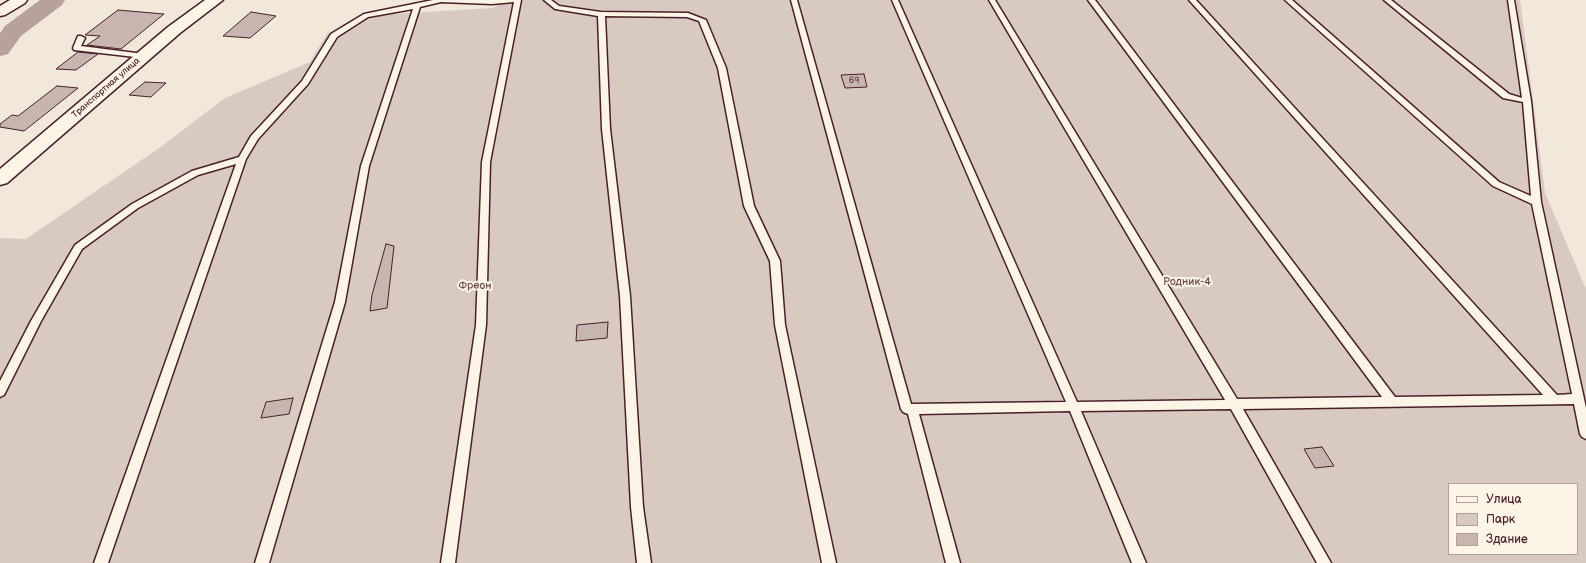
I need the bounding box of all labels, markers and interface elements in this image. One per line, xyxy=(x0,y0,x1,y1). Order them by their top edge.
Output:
street label: Транспортная улица xyxy=(70,55,142,121)
house number: 69 xyxy=(849,76,859,86)
park label: Родник-4 xyxy=(1163,275,1211,289)
park label: Фреон xyxy=(459,279,491,293)
legend xyxy=(1448,483,1578,555)
text: Улица xyxy=(1486,492,1522,507)
text: Парк xyxy=(1486,512,1515,527)
text: Здание xyxy=(1486,532,1528,547)

